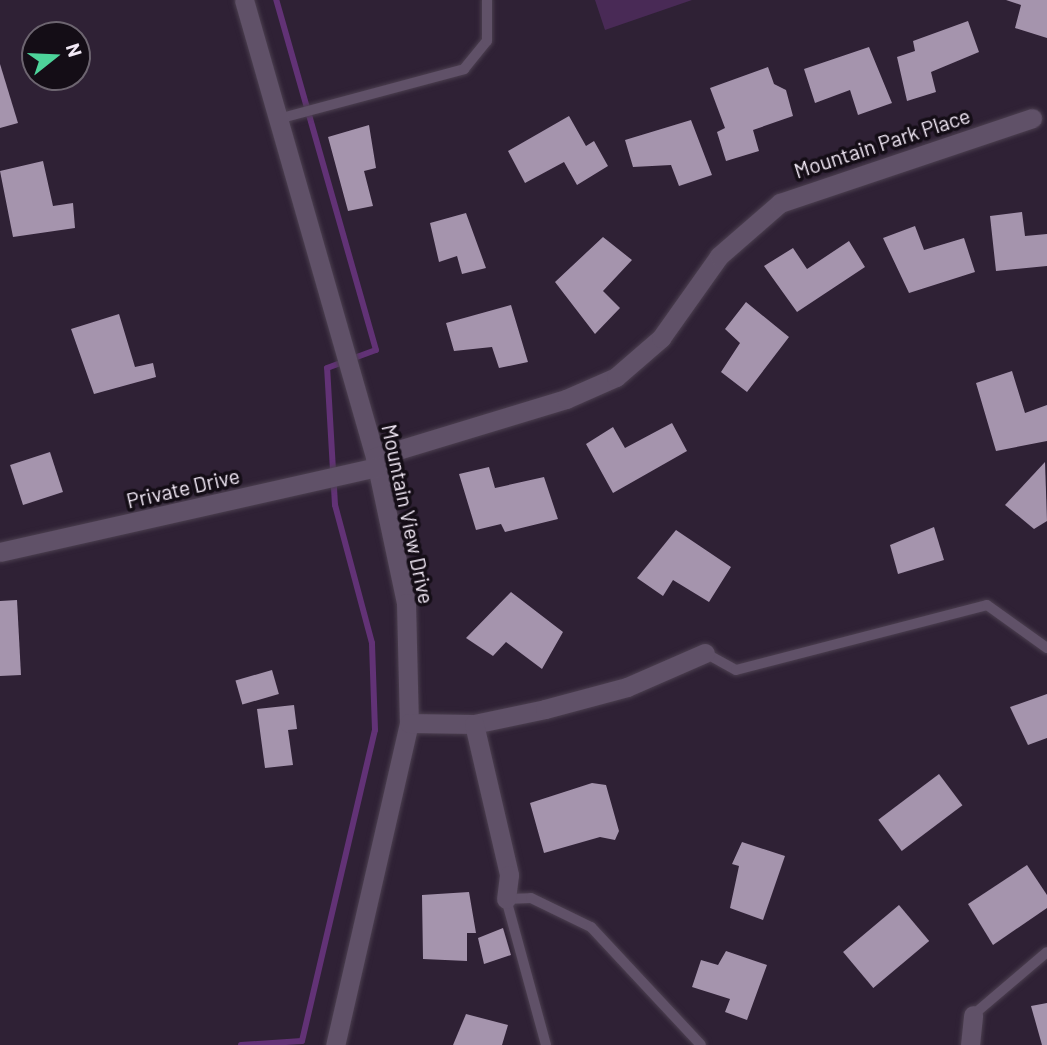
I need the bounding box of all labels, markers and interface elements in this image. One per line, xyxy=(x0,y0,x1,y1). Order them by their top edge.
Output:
north arrow xyxy=(21,21,91,91)
text: N xyxy=(62,40,87,60)
street label: Mountain Park Place xyxy=(791,103,973,183)
street label: Mountain View Drive xyxy=(377,422,439,606)
street label: Private Drive xyxy=(124,463,242,513)

